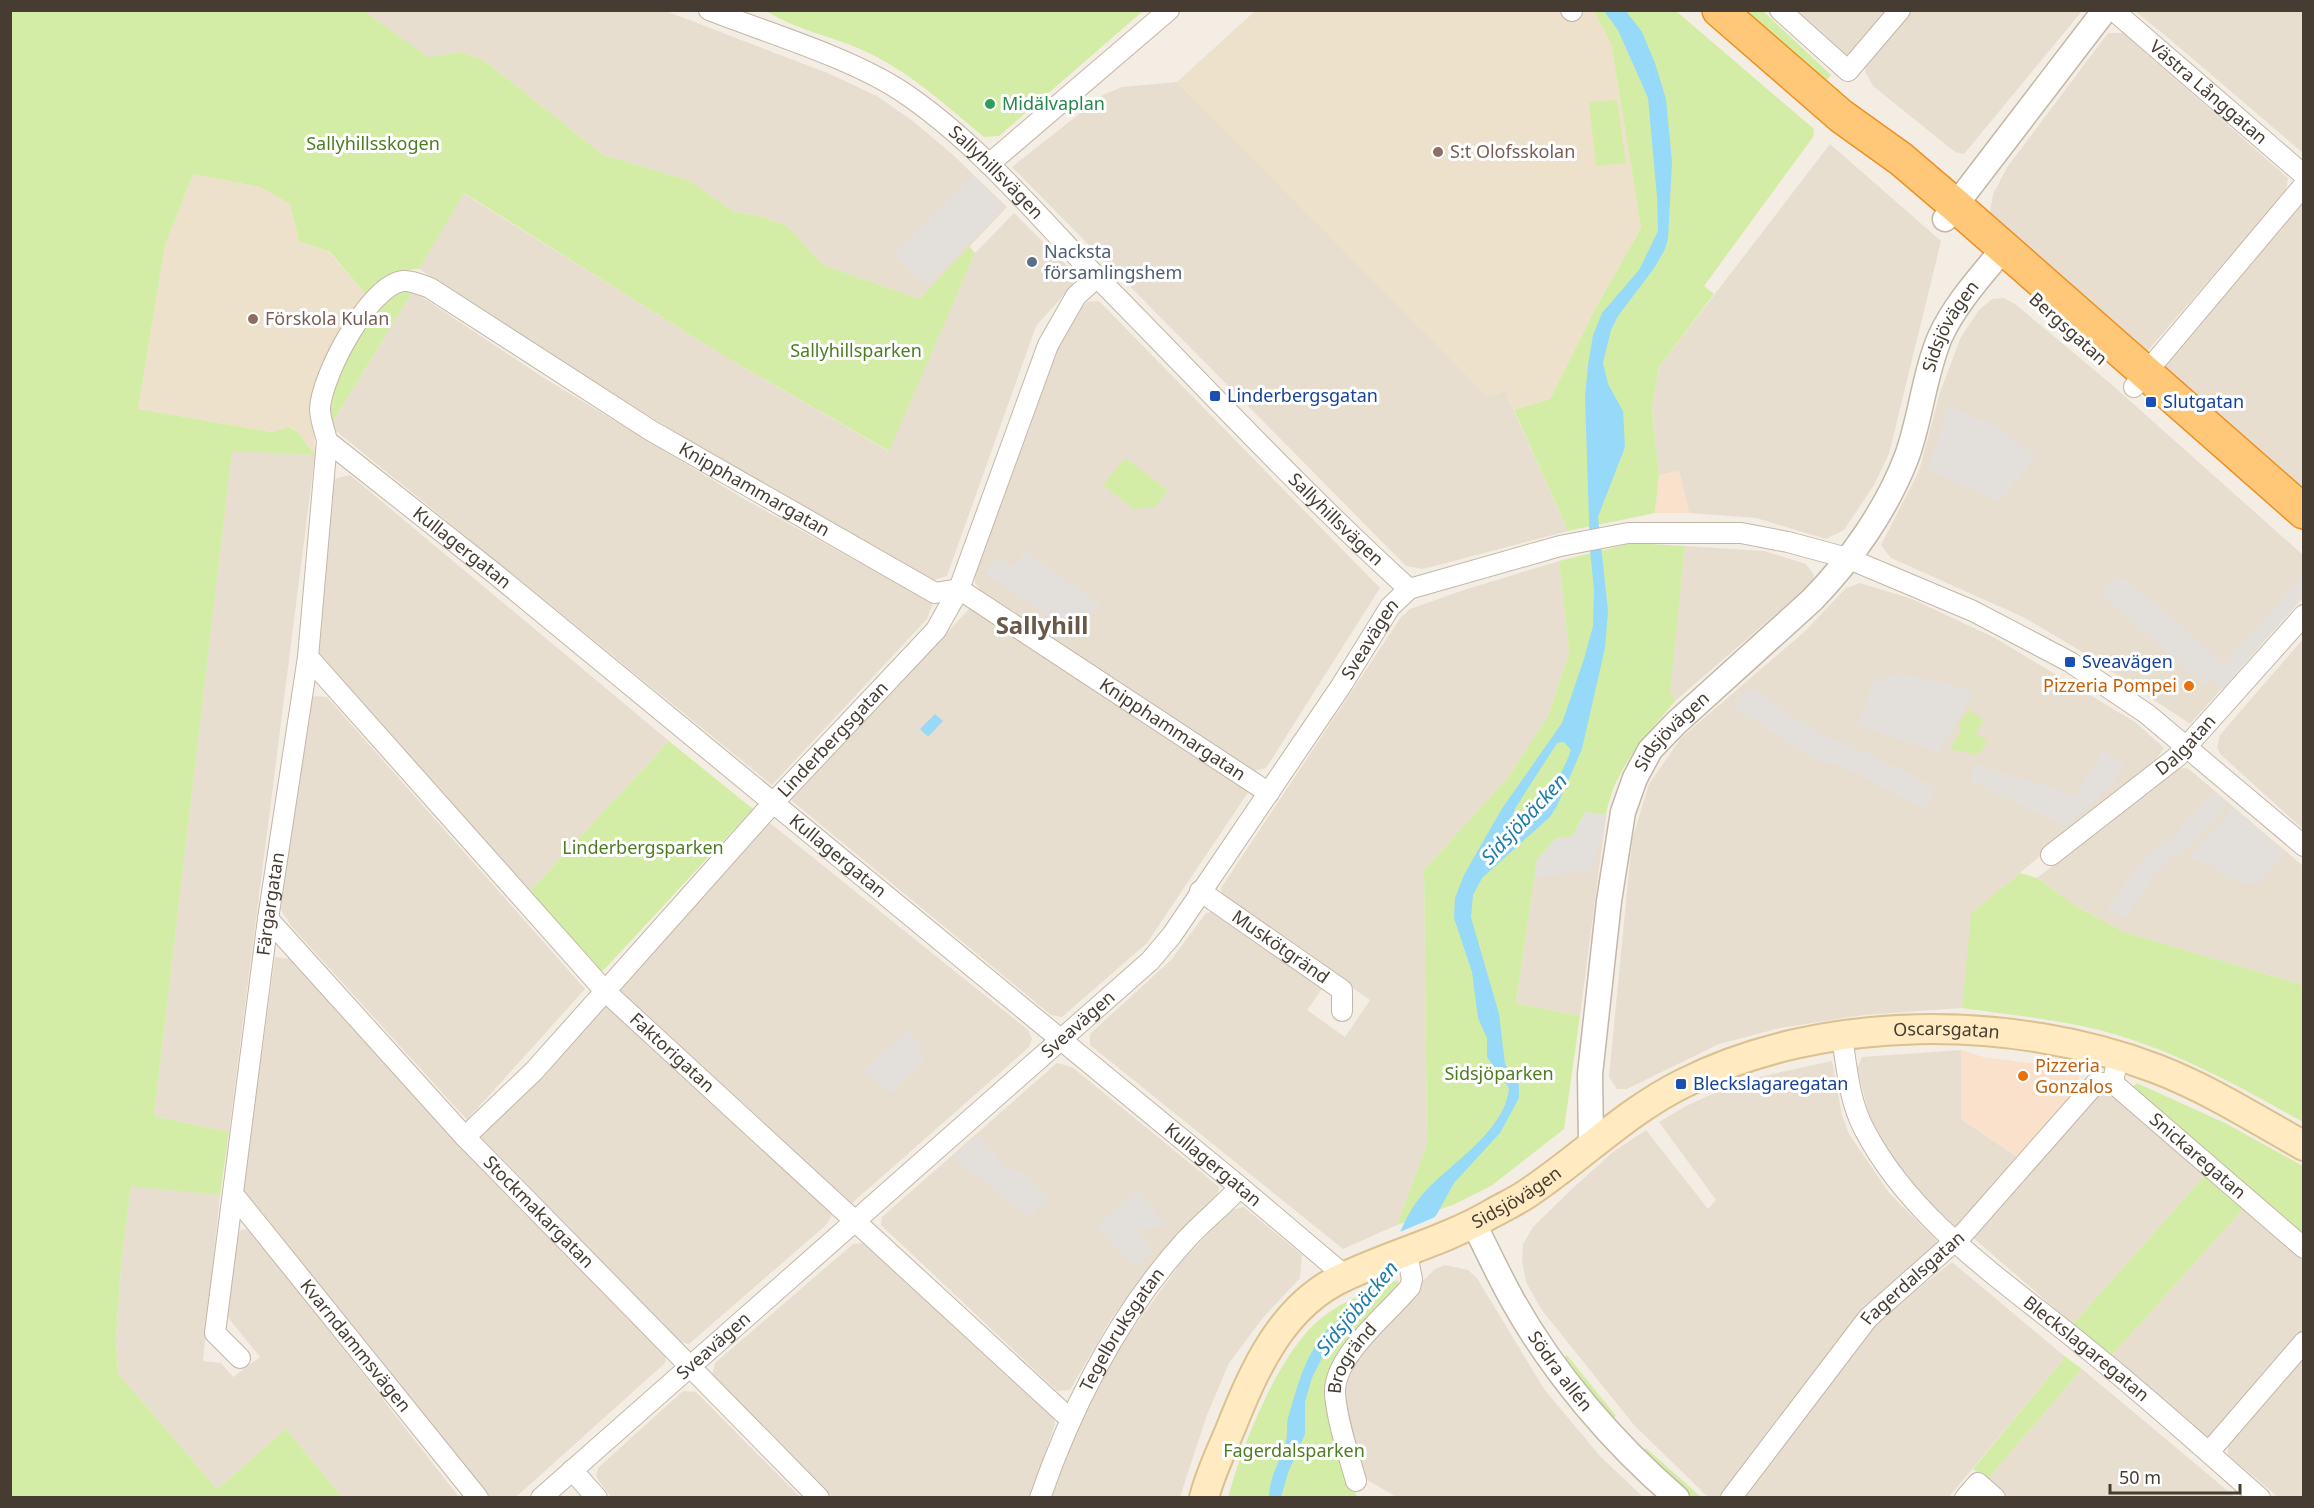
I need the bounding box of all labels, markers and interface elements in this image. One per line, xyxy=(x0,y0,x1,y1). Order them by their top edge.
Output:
street label: Västra Långgatan xyxy=(2145,34,2273,149)
place label: Midälvaplan xyxy=(1002,91,1105,115)
marker: Midälvaplan xyxy=(983,97,997,111)
street label: Sallyhillsvägen xyxy=(944,119,1049,224)
park label: Sallyhillsskogen xyxy=(306,131,440,155)
place label: S:t Olofsskolan xyxy=(1450,139,1575,163)
marker: S:t Olofsskolan xyxy=(1431,145,1445,159)
place label: Nacksta församlingshem xyxy=(1044,239,1182,284)
marker: Nacksta församlingshem xyxy=(1025,255,1039,269)
street label: Sidsjövägen xyxy=(1916,275,1984,375)
street label: Bergsgatan xyxy=(2024,287,2113,370)
place label: Förskola Kulan xyxy=(265,306,389,330)
marker: Förskola Kulan xyxy=(246,312,260,326)
park label: Sallyhillsparken xyxy=(790,338,922,362)
place label: Linderbergsgatan xyxy=(1227,383,1378,407)
marker: Linderbergsgatan xyxy=(1208,389,1222,403)
place label: Slutgatan xyxy=(2163,389,2244,413)
marker: Slutgatan xyxy=(2144,395,2158,409)
street label: Knipphammargatan xyxy=(675,436,835,541)
street label: Sallyhillsvägen xyxy=(1284,467,1389,571)
street label: Kullagergatan xyxy=(408,501,517,593)
street label: Sveavägen xyxy=(1335,592,1403,684)
district label: Sallyhill xyxy=(996,608,1088,641)
place label: Sveavägen xyxy=(2082,649,2173,673)
marker: Sveavägen xyxy=(2063,655,2077,669)
street label: Knipphammargatan xyxy=(1095,672,1251,785)
place label: Pizzeria Pompei xyxy=(2043,673,2177,697)
street label: Linderbergsgatan xyxy=(772,675,893,802)
marker: Pizzeria Pompei xyxy=(2182,679,2196,693)
street label: Sidsjövägen xyxy=(1628,686,1714,775)
street label: Dalgatan xyxy=(2150,709,2220,780)
water label: Sidsjöbäcken xyxy=(1475,767,1573,870)
street label: Kullagergatan xyxy=(785,808,892,902)
park label: Linderbergsparken xyxy=(562,835,724,859)
street label: Färgargatan xyxy=(250,850,289,957)
street label: Muskötgränd xyxy=(1228,904,1334,989)
street label: Sveavägen xyxy=(1035,985,1119,1063)
street label: Faktorigatan xyxy=(625,1007,720,1097)
street label: Oscarsgatan xyxy=(1893,1016,2001,1043)
place label: Pizzeria Gonzalos xyxy=(2035,1053,2113,1098)
park label: Sidsjöparken xyxy=(1444,1061,1554,1085)
marker: Pizzeria Gonzalos xyxy=(2016,1069,2030,1083)
place label: Bleckslagaregatan xyxy=(1693,1071,1848,1095)
marker: Bleckslagaregatan xyxy=(1674,1077,1688,1091)
street label: Snickaregatan xyxy=(2145,1107,2252,1204)
street label: Kullagergatan xyxy=(1160,1117,1267,1211)
street label: Stockmakargatan xyxy=(479,1150,600,1273)
street label: Sidsjövägen xyxy=(1467,1160,1566,1233)
street label: Fagerdalsgatan xyxy=(1854,1225,1969,1329)
water label: Sidsjöbäcken xyxy=(1309,1255,1404,1360)
street label: Tegelbruksgatan xyxy=(1074,1262,1169,1395)
street label: Kvarndammsvägen xyxy=(295,1274,417,1417)
street label: Bleckslagaregatan xyxy=(2019,1290,2155,1406)
street label: Sveavägen xyxy=(671,1306,755,1384)
street label: Brogränd xyxy=(1322,1317,1381,1395)
street label: Södra allén xyxy=(1523,1326,1599,1416)
park label: Fagerdalsparken xyxy=(1223,1438,1365,1462)
scale bar xyxy=(2110,1457,2240,1495)
text: 50 m xyxy=(2119,1465,2161,1489)

